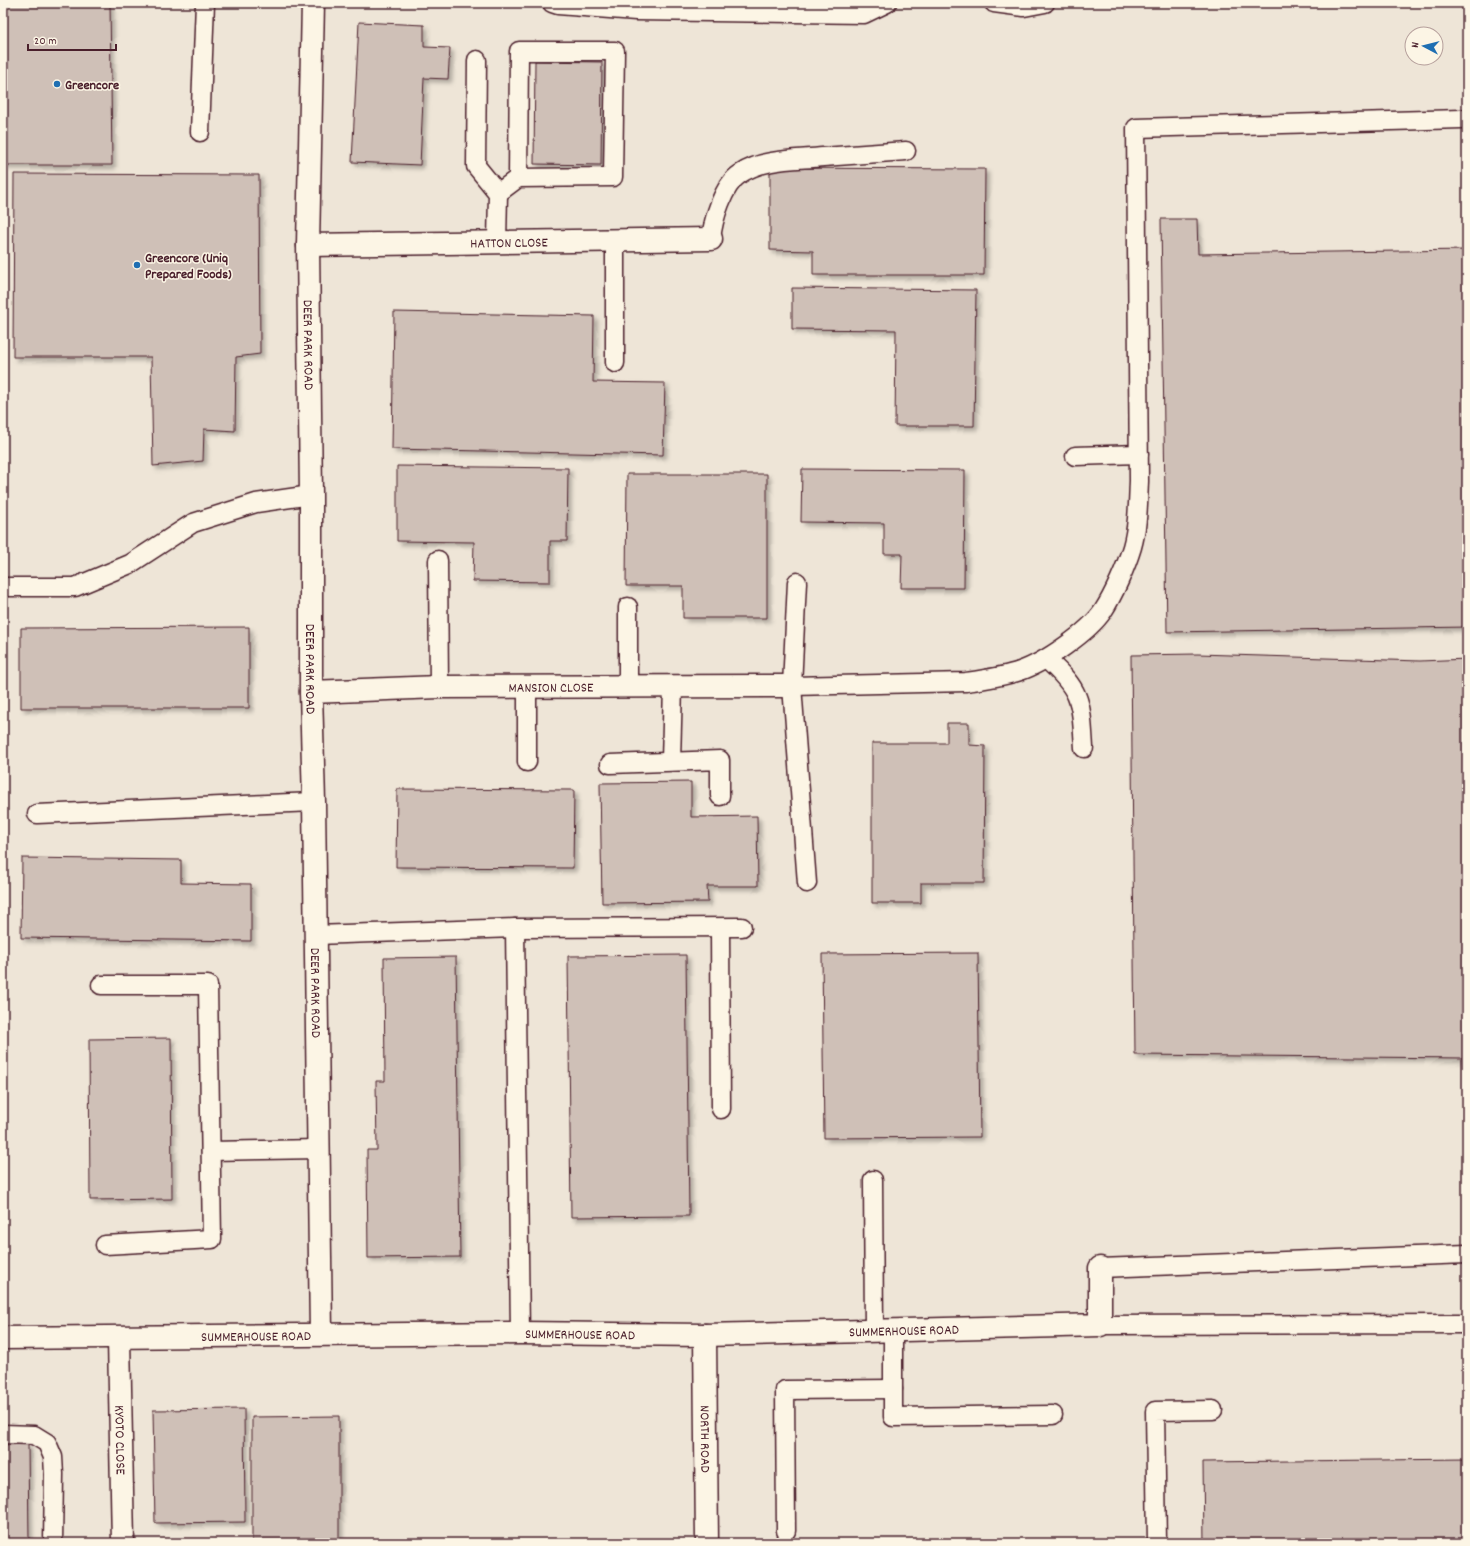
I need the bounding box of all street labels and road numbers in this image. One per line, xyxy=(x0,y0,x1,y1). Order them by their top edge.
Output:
street label: HATTON CLOSE xyxy=(470,233,549,255)
street label: DEER PARK ROAD xyxy=(297,300,318,390)
street label: DEER PARK ROAD xyxy=(299,624,320,714)
street label: MANSION CLOSE xyxy=(508,679,594,699)
street label: DEER PARK ROAD xyxy=(304,948,325,1038)
street label: SUMMERHOUSE ROAD xyxy=(849,1321,959,1343)
street label: SUMMERHOUSE ROAD xyxy=(525,1325,635,1346)
street label: SUMMERHOUSE ROAD xyxy=(201,1327,311,1348)
street label: KYOTO CLOSE xyxy=(108,1405,130,1476)
street label: NORTH ROAD xyxy=(694,1405,714,1473)

